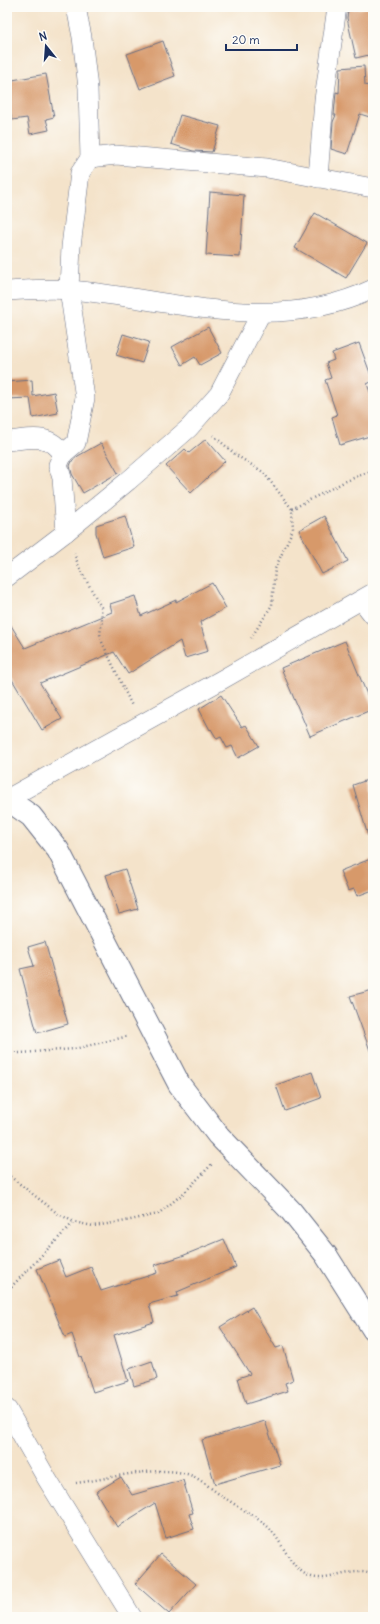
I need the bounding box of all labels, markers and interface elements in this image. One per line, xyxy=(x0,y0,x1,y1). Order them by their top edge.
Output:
north arrow xyxy=(26,26,66,66)
scale bar xyxy=(226,26,297,52)
text: N xyxy=(37,29,49,44)
text: 20 m xyxy=(232,32,260,47)

